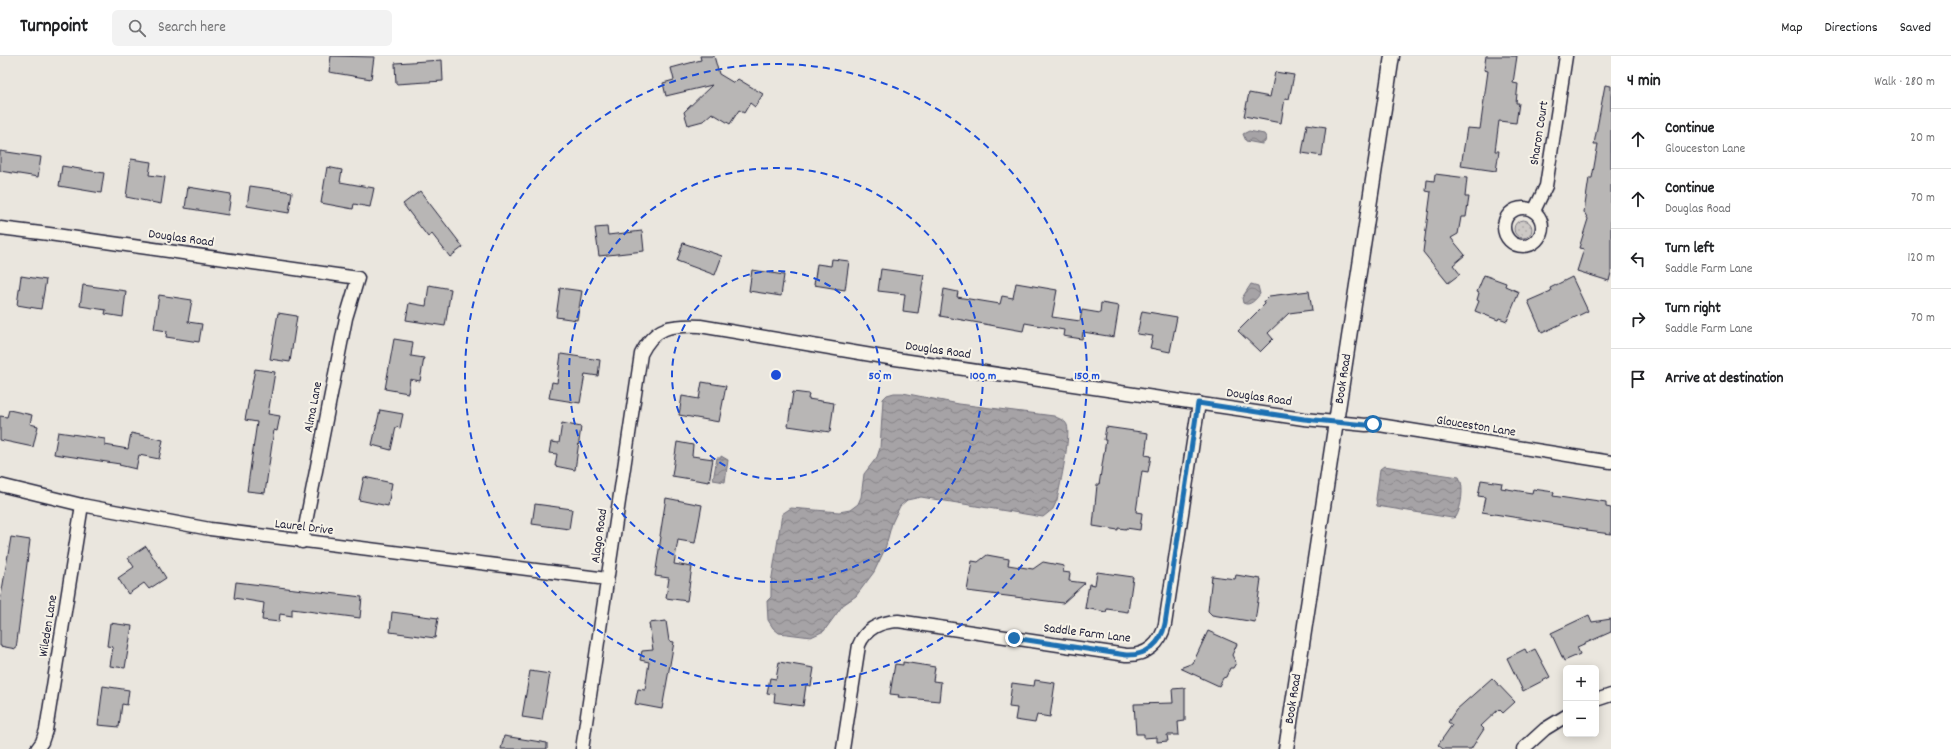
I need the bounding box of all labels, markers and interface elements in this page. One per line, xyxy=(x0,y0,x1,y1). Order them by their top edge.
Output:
search box xyxy=(112,10,392,46)
text: Turnpoint xyxy=(20,14,88,41)
icon: search xyxy=(126,17,148,39)
text: Search here xyxy=(158,17,226,39)
text: Map xyxy=(1781,18,1803,38)
text: Directions xyxy=(1825,18,1878,38)
text: Saved xyxy=(1900,18,1931,38)
text: 4 min xyxy=(1627,70,1661,94)
text: Walk · 280 m xyxy=(1874,73,1935,92)
street label: Sharon Court xyxy=(1526,99,1554,166)
text: Continue xyxy=(1665,118,1714,140)
icon: ahead xyxy=(1627,128,1649,150)
text: 20 m xyxy=(1910,129,1935,148)
text: Glouceston Lane xyxy=(1665,140,1745,159)
text: Continue xyxy=(1665,178,1714,200)
icon: ahead xyxy=(1627,188,1649,210)
text: 70 m xyxy=(1911,189,1935,208)
text: Douglas Road xyxy=(1665,200,1731,219)
street label: Douglas Road xyxy=(147,225,215,253)
text: Turn left xyxy=(1665,238,1714,260)
icon: left xyxy=(1627,248,1649,270)
text: 120 m xyxy=(1907,249,1935,268)
text: Saddle Farm Lane xyxy=(1665,260,1753,279)
text: Turn right xyxy=(1665,298,1721,320)
icon: right xyxy=(1627,308,1649,330)
text: 70 m xyxy=(1911,309,1935,328)
text: Saddle Farm Lane xyxy=(1665,320,1753,339)
street label: Douglas Road xyxy=(904,337,972,365)
street label: Book Road xyxy=(1331,353,1357,405)
centre of rings xyxy=(769,368,783,382)
text: 50 m xyxy=(868,368,892,385)
text: 100 m xyxy=(970,368,996,385)
text: 150 m xyxy=(1074,368,1100,385)
icon: arrive xyxy=(1627,368,1649,390)
text: Arrive at destination xyxy=(1665,368,1783,390)
street label: Alma Lane xyxy=(300,380,328,434)
street label: Douglas Road xyxy=(1225,384,1293,412)
street label: Glouceston Lane xyxy=(1435,411,1517,443)
route start xyxy=(1364,415,1382,433)
street label: Alago Road xyxy=(587,507,613,565)
street label: Laurel Drive xyxy=(274,515,335,541)
street label: Wileden Lane xyxy=(35,593,63,658)
street label: Saddle Farm Lane xyxy=(1042,619,1132,649)
route end xyxy=(1005,629,1023,647)
map controls xyxy=(1563,665,1599,737)
button: + xyxy=(1563,665,1599,701)
street label: Book Road xyxy=(1281,673,1307,725)
button: − xyxy=(1563,701,1599,737)

